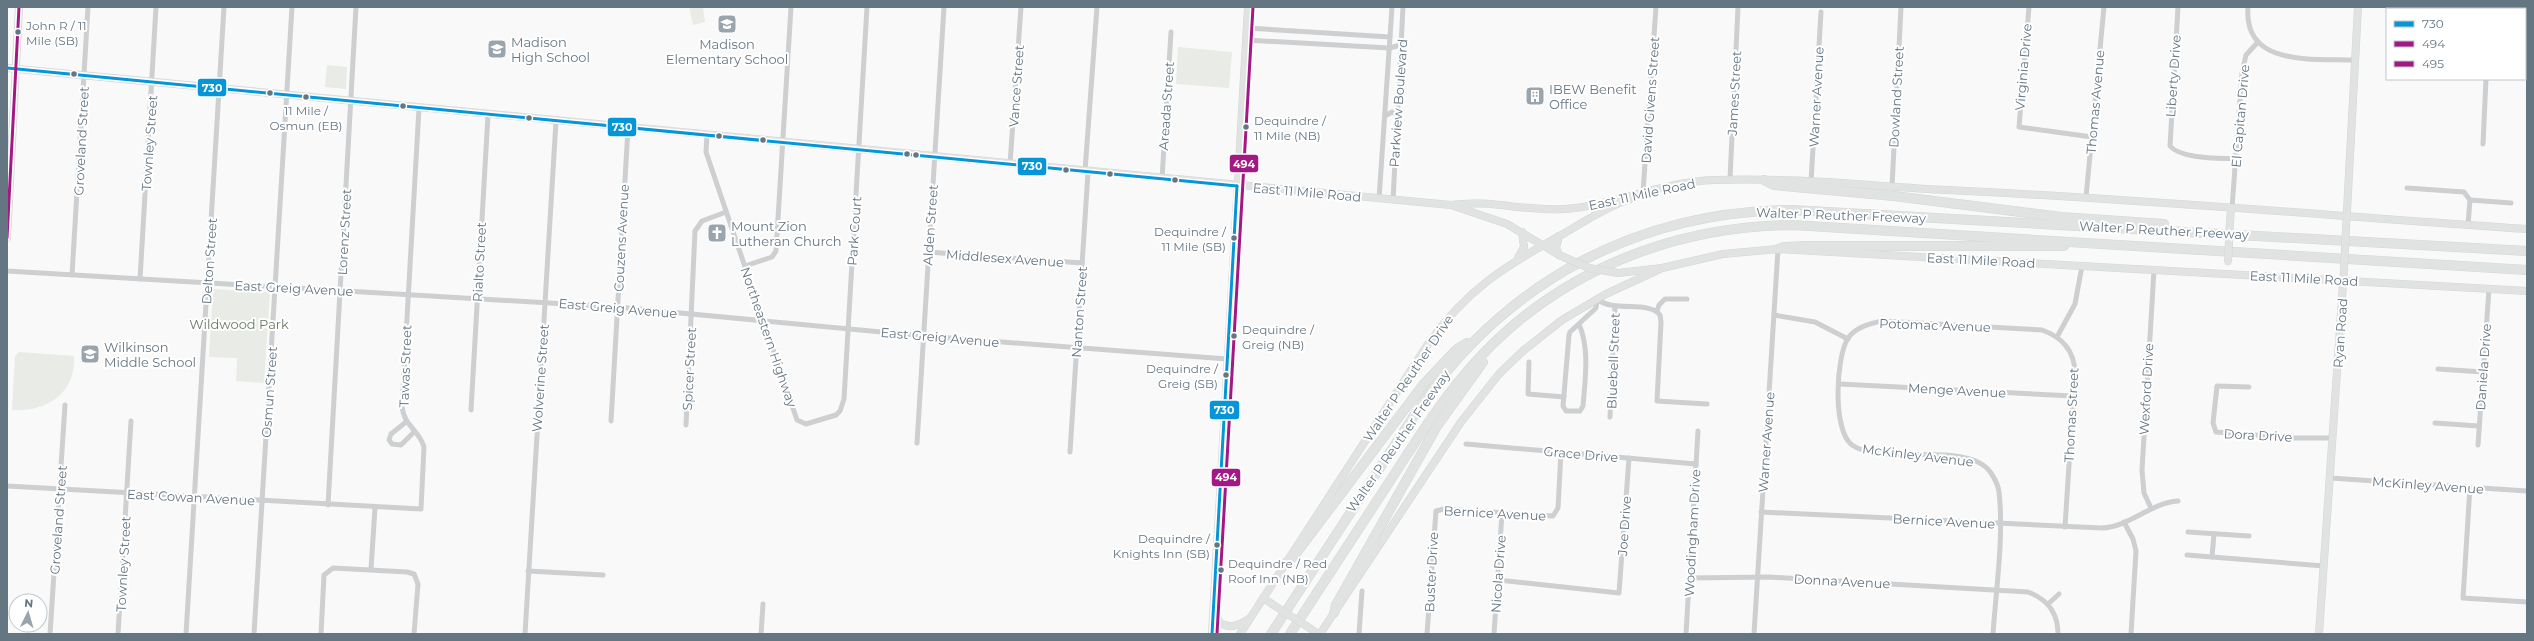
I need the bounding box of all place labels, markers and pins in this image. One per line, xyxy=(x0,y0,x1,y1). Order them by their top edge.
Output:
school or university icon: Madison Elementary School xyxy=(716,13,738,35)
place label: John R / 11 Mile (SB) xyxy=(25,18,87,48)
marker: John R / 11 Mile (SB) xyxy=(13,27,23,37)
place label: Madison High School xyxy=(511,34,590,65)
place label: Madison Elementary School xyxy=(666,36,788,67)
school or university icon: Madison High School xyxy=(486,38,508,60)
unlabelled marker xyxy=(69,69,79,79)
place label: IBEW Benefit Office xyxy=(1549,81,1637,112)
building icon: IBEW Benefit Office xyxy=(1524,85,1546,107)
unlabelled marker xyxy=(265,88,275,98)
marker: 11 Mile / Osmun (EB) xyxy=(301,92,311,102)
unlabelled marker xyxy=(398,101,408,111)
place label: 11 Mile / Osmun (EB) xyxy=(270,103,342,133)
unlabelled marker xyxy=(524,113,534,123)
place label: Dequindre / 11 Mile (NB) xyxy=(1254,113,1327,143)
marker: Dequindre / 11 Mile (NB) xyxy=(1241,122,1251,132)
unlabelled marker xyxy=(714,131,724,141)
unlabelled marker xyxy=(758,135,768,145)
unlabelled marker xyxy=(902,149,912,159)
unlabelled marker xyxy=(911,150,921,160)
unlabelled marker xyxy=(1061,165,1071,175)
unlabelled marker xyxy=(1105,169,1115,179)
unlabelled marker xyxy=(1170,175,1180,185)
place label: Mount Zion Lutheran Church xyxy=(731,218,842,249)
church icon: Mount Zion Lutheran Church xyxy=(706,222,728,244)
place label: Dequindre / 11 Mile (SB) xyxy=(1154,224,1227,254)
marker: Dequindre / 11 Mile (SB) xyxy=(1229,233,1239,243)
place label: Dequindre / Greig (NB) xyxy=(1242,322,1315,352)
marker: Dequindre / Greig (NB) xyxy=(1229,331,1239,341)
place label: Wilkinson Middle School xyxy=(104,339,196,370)
school or university icon: Wilkinson Middle School xyxy=(79,343,101,365)
place label: Dequindre / Greig (SB) xyxy=(1146,361,1219,391)
marker: Dequindre / Greig (SB) xyxy=(1221,370,1231,380)
place label: Dequindre / Knights Inn (SB) xyxy=(1113,531,1211,561)
marker: Dequindre / Knights Inn (SB) xyxy=(1212,540,1222,550)
place label: Dequindre / Red Roof Inn (NB) xyxy=(1228,556,1327,586)
marker: Dequindre / Red Roof Inn (NB) xyxy=(1216,565,1226,575)

